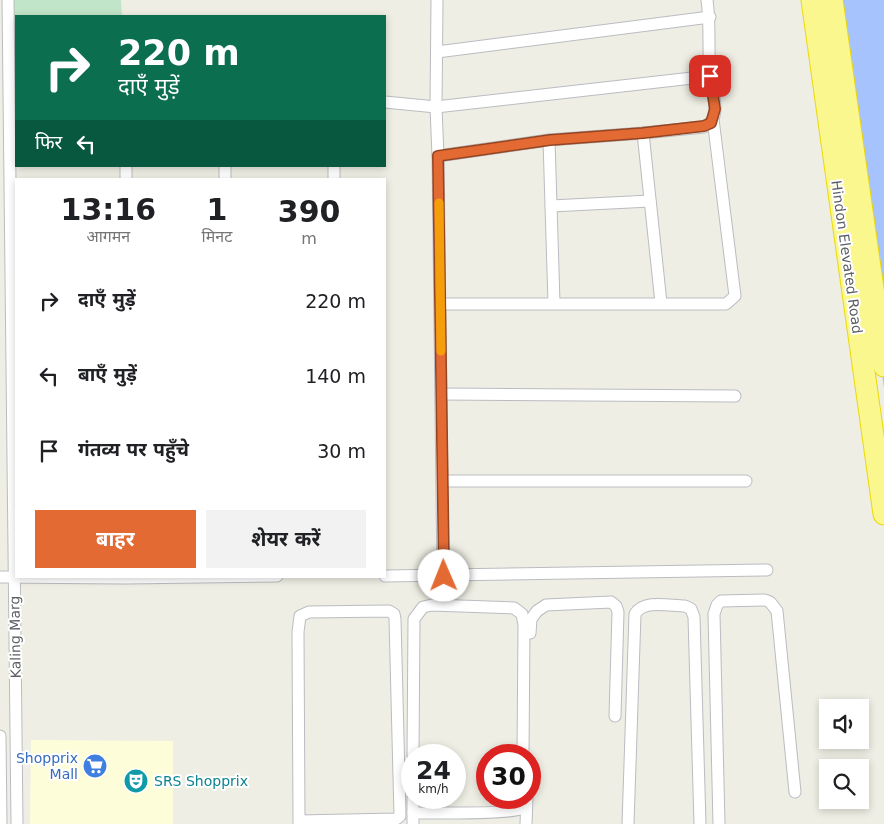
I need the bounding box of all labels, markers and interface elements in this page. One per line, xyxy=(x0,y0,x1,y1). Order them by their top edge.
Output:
text: 220 m xyxy=(118,33,240,73)
icon: right xyxy=(35,35,100,100)
pin xyxy=(689,55,731,97)
icon: arrive xyxy=(696,62,724,90)
text: दाएँ मुड़ें xyxy=(118,74,179,99)
icon: left xyxy=(72,130,100,158)
text: फिर xyxy=(35,131,62,153)
street label: Hindon Elevated Road xyxy=(828,179,866,335)
text: 13:16 xyxy=(61,192,156,227)
text: 1 xyxy=(206,192,227,227)
text: 390 xyxy=(278,194,340,229)
text: आगमन xyxy=(86,227,130,246)
text: मिनट xyxy=(202,227,232,246)
text: m xyxy=(301,229,317,248)
icon: right xyxy=(35,287,63,315)
text: दाएँ मुड़ें xyxy=(78,288,136,310)
text: 220 m xyxy=(305,290,366,312)
icon: left xyxy=(35,362,63,390)
text: बाएँ मुड़ें xyxy=(78,363,137,385)
text: 140 m xyxy=(305,365,366,387)
icon: arrive xyxy=(35,437,63,465)
text: गंतव्य पर पहुँचे xyxy=(78,438,189,460)
text: 30 m xyxy=(317,440,366,462)
button: बाहर xyxy=(35,510,196,568)
button: शेयर करें xyxy=(206,510,366,568)
position arrow xyxy=(417,549,469,601)
street label: Kaling Marg xyxy=(6,596,24,678)
map controls xyxy=(819,699,869,809)
button: sound xyxy=(819,699,869,749)
speed limit sign: 30 xyxy=(476,744,541,809)
place label: Shopprix Mall xyxy=(16,750,78,782)
supermarket icon: Shopprix Mall xyxy=(82,753,108,779)
text: 24 xyxy=(416,756,451,785)
button: search xyxy=(819,759,869,809)
theatre icon: SRS Shopprix xyxy=(123,768,149,794)
place label: SRS Shopprix xyxy=(154,773,248,789)
text: km/h xyxy=(418,782,449,796)

